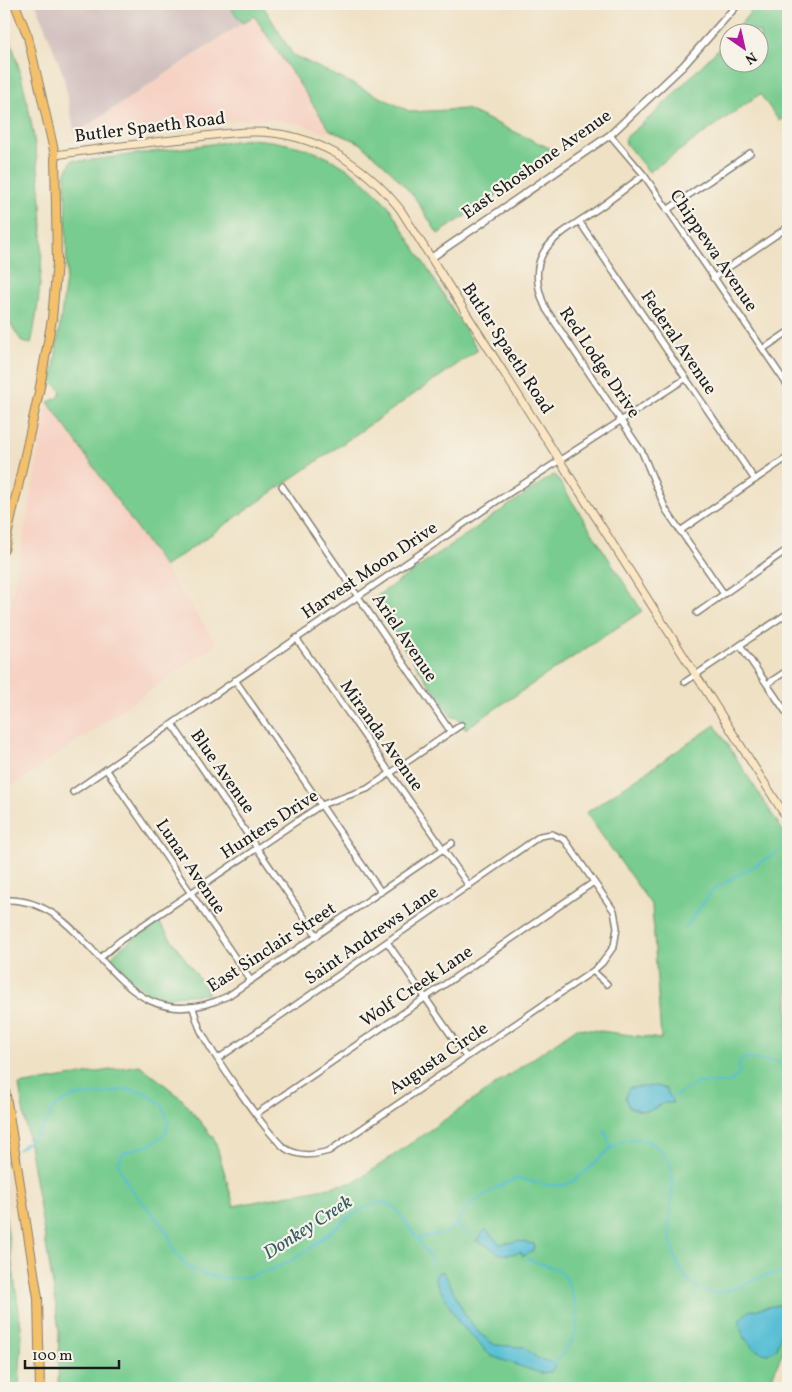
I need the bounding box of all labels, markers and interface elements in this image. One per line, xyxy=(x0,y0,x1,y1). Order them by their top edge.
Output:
north arrow xyxy=(720,22,770,72)
text: N xyxy=(741,47,760,68)
street label: East Shoshone Avenue xyxy=(457,104,617,226)
street label: Butler Spaeth Road xyxy=(73,106,227,150)
street label: Chippewa Avenue xyxy=(663,185,763,317)
street label: Butler Spaeth Road xyxy=(455,279,559,419)
street label: Federal Avenue xyxy=(634,286,722,400)
street label: Red Lodge Drive xyxy=(552,302,646,424)
street label: Harvest Moon Drive xyxy=(297,516,443,626)
street label: Ariel Avenue xyxy=(365,589,443,687)
street label: Miranda Avenue xyxy=(333,675,429,797)
street label: Blue Avenue xyxy=(184,725,260,819)
street label: Hunters Drive xyxy=(216,784,324,866)
street label: Lunar Avenue xyxy=(149,814,231,920)
street label: Saint Andrews Lane xyxy=(300,880,444,992)
street label: East Sinclair Street xyxy=(203,897,341,999)
street label: Wolf Creek Lane xyxy=(356,940,478,1034)
street label: Augusta Circle xyxy=(384,1017,494,1101)
water label: Donkey Creek xyxy=(258,1189,358,1267)
scale bar xyxy=(25,1337,119,1369)
text: 100 m xyxy=(32,1346,72,1367)

